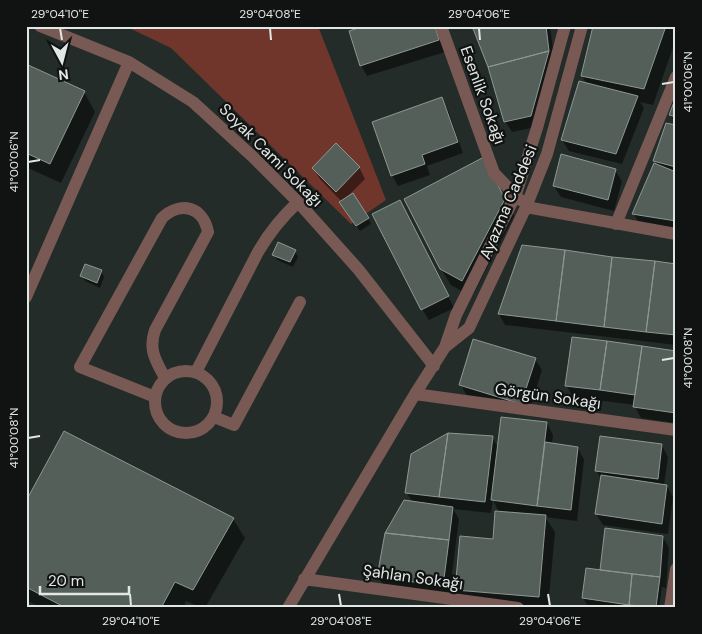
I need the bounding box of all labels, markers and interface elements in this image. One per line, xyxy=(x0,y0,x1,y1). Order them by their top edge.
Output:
text: 29°04'10"E xyxy=(31,6,89,22)
text: 29°04'08"E xyxy=(239,6,301,22)
text: 29°04'06"E xyxy=(448,6,510,22)
north arrow xyxy=(38,38,88,88)
street label: Esenlik Sokağı xyxy=(456,43,510,147)
text: 41°00'06"N xyxy=(680,52,696,113)
text: N xyxy=(57,65,70,84)
street label: Soyak Cami Sokağı xyxy=(215,99,327,211)
text: 41°00'06"N xyxy=(6,132,22,193)
street label: Ayazma Caddesi xyxy=(474,142,542,262)
text: 41°00'08"N xyxy=(680,328,696,388)
street label: Görgün Sokağı xyxy=(494,378,602,414)
text: 41°00'08"N xyxy=(6,408,22,468)
street label: Şahlan Sokağı xyxy=(362,560,464,594)
scale bar xyxy=(40,564,129,596)
text: 20 m xyxy=(48,571,84,591)
text: 29°04'10"E xyxy=(102,613,160,629)
text: 29°04'08"E xyxy=(310,613,372,629)
text: 29°04'06"E xyxy=(519,613,581,629)

